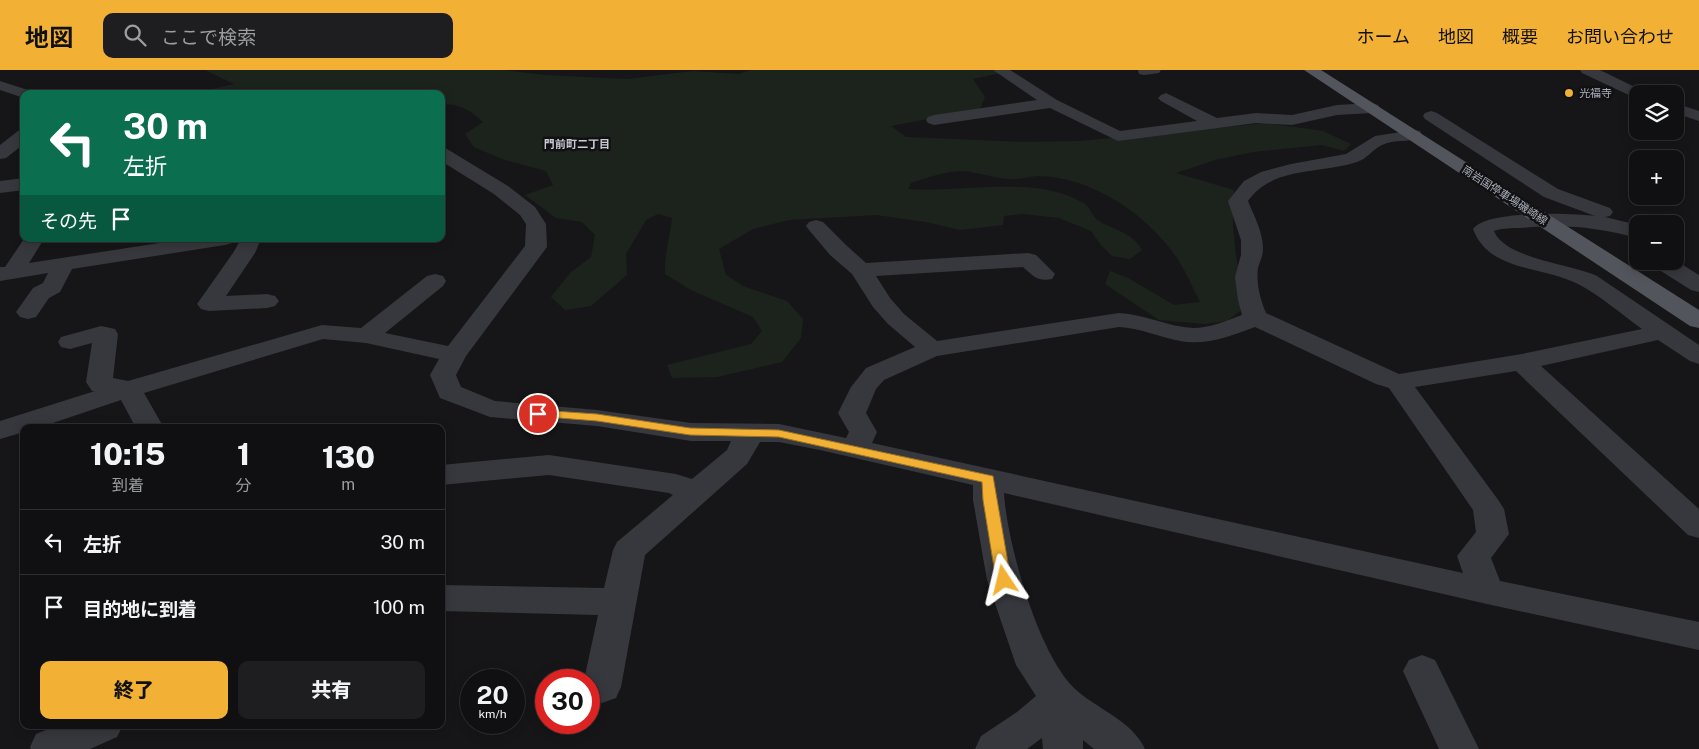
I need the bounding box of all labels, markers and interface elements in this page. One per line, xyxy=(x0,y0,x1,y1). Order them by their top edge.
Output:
search box xyxy=(103,13,453,58)
icon: search xyxy=(121,21,149,49)
text: 地図 xyxy=(25,23,73,51)
text: ここで検索 xyxy=(161,26,256,48)
text: ホーム xyxy=(1357,26,1410,47)
text: 地図 xyxy=(1438,26,1474,47)
text: 概要 xyxy=(1502,26,1538,47)
text: お問い合わせ xyxy=(1566,26,1674,47)
map controls xyxy=(1629,85,1684,270)
button: layers xyxy=(1629,85,1684,140)
marker: 光福寺 xyxy=(1563,87,1575,99)
place label: 光福寺 xyxy=(1579,87,1612,99)
text: 30 m xyxy=(123,106,208,147)
icon: left xyxy=(40,110,105,175)
district label: 門前町二丁目 xyxy=(544,138,610,150)
button: + xyxy=(1629,150,1684,205)
text: 左折 xyxy=(123,153,167,179)
street label: 南岩国停車場磯崎線 xyxy=(1460,163,1550,227)
icon: arrive xyxy=(107,205,135,233)
text: その先 xyxy=(40,210,97,232)
button: − xyxy=(1629,215,1684,270)
pin xyxy=(517,393,559,435)
icon: arrive xyxy=(524,400,552,428)
text: 10:15 xyxy=(90,436,166,472)
text: 1 xyxy=(237,436,250,472)
text: 130 xyxy=(322,439,375,475)
text: m xyxy=(341,475,355,494)
text: 到着 xyxy=(112,476,144,495)
text: 分 xyxy=(236,476,252,495)
icon: left xyxy=(40,528,68,556)
text: 30 m xyxy=(380,531,425,553)
text: 左折 xyxy=(83,533,121,555)
position arrow xyxy=(977,553,1029,605)
icon: arrive xyxy=(40,593,68,621)
text: 100 m xyxy=(373,596,425,618)
text: 目的地に到着 xyxy=(83,598,197,620)
button: 終了 xyxy=(40,661,228,719)
button: 共有 xyxy=(238,661,425,719)
speed limit sign: 30 xyxy=(535,669,600,734)
text: 20 xyxy=(477,680,509,710)
text: km/h xyxy=(478,707,507,721)

